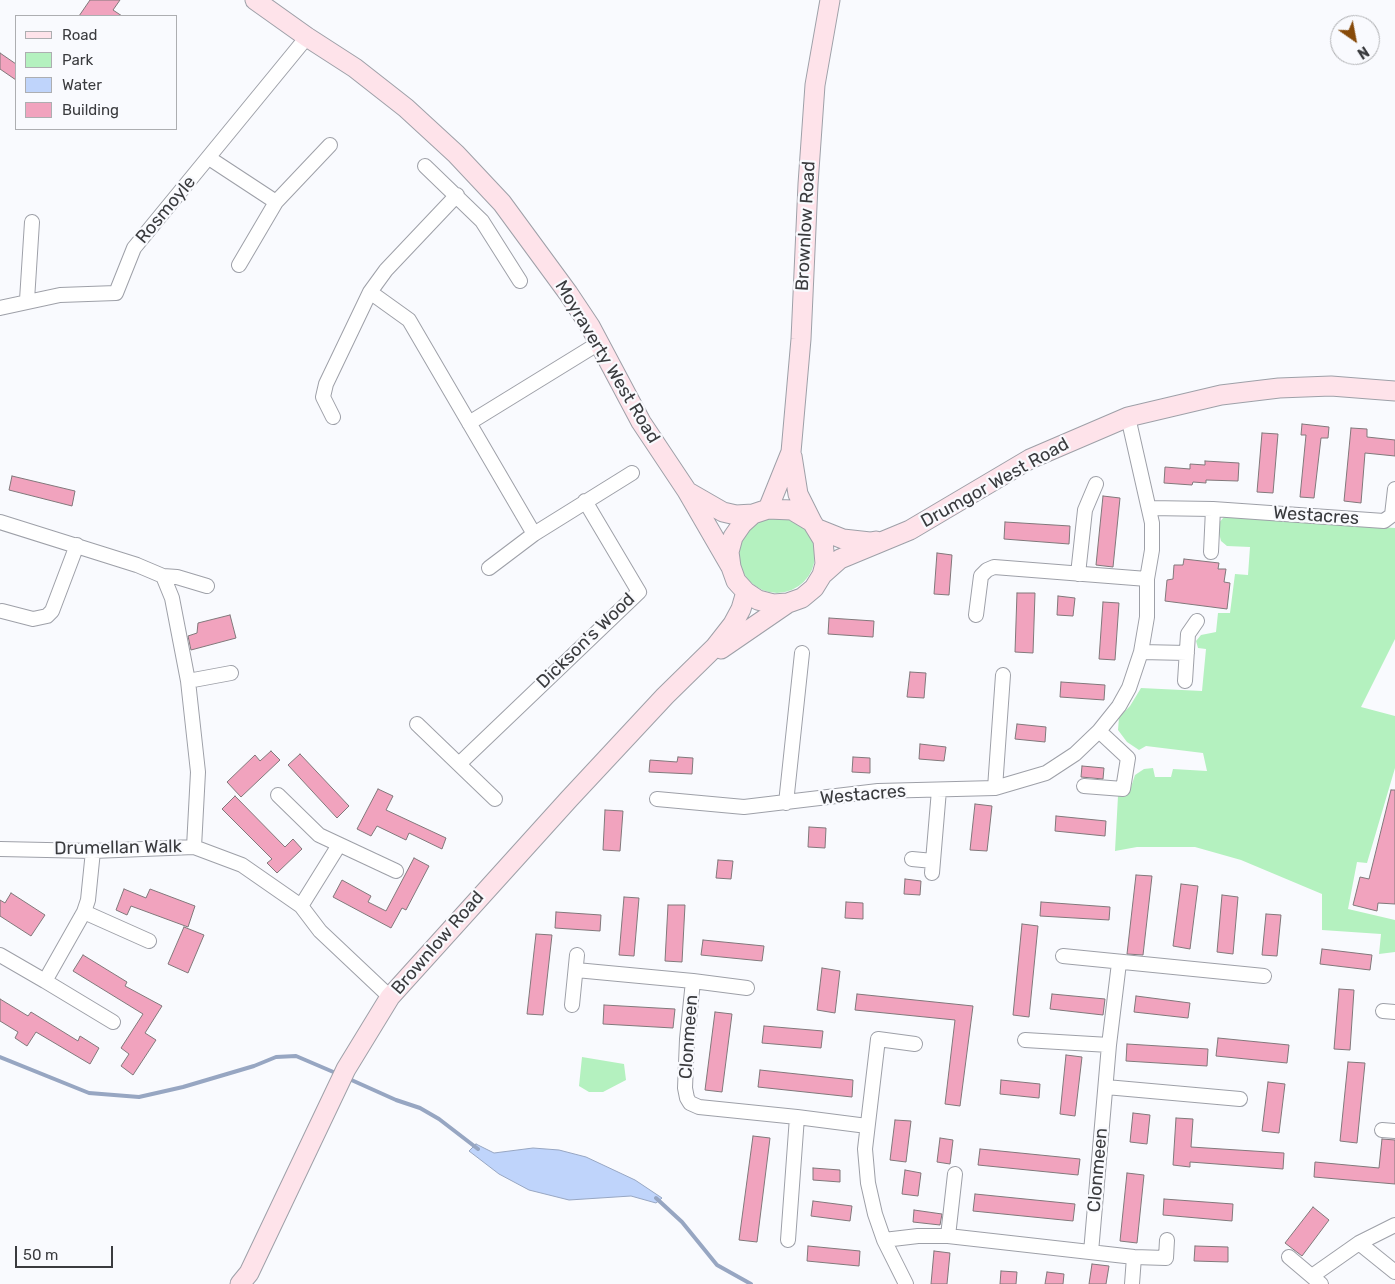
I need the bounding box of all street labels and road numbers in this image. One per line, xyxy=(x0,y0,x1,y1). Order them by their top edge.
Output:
street label: Brownlow Road xyxy=(792,160,820,292)
street label: Rosmoyle xyxy=(132,172,200,248)
street label: Moyraverty West Road xyxy=(550,277,664,447)
street label: Drumgor West Road xyxy=(917,433,1073,533)
street label: Westacres xyxy=(1272,502,1360,530)
street label: Dickson's Wood xyxy=(532,589,640,693)
street label: Westacres xyxy=(819,780,907,810)
street label: Drumellan Walk xyxy=(54,836,182,860)
street label: Brownlow Road xyxy=(387,887,489,999)
street label: Clonmeen xyxy=(675,994,703,1080)
street label: Clonmeen xyxy=(1084,1127,1112,1213)

